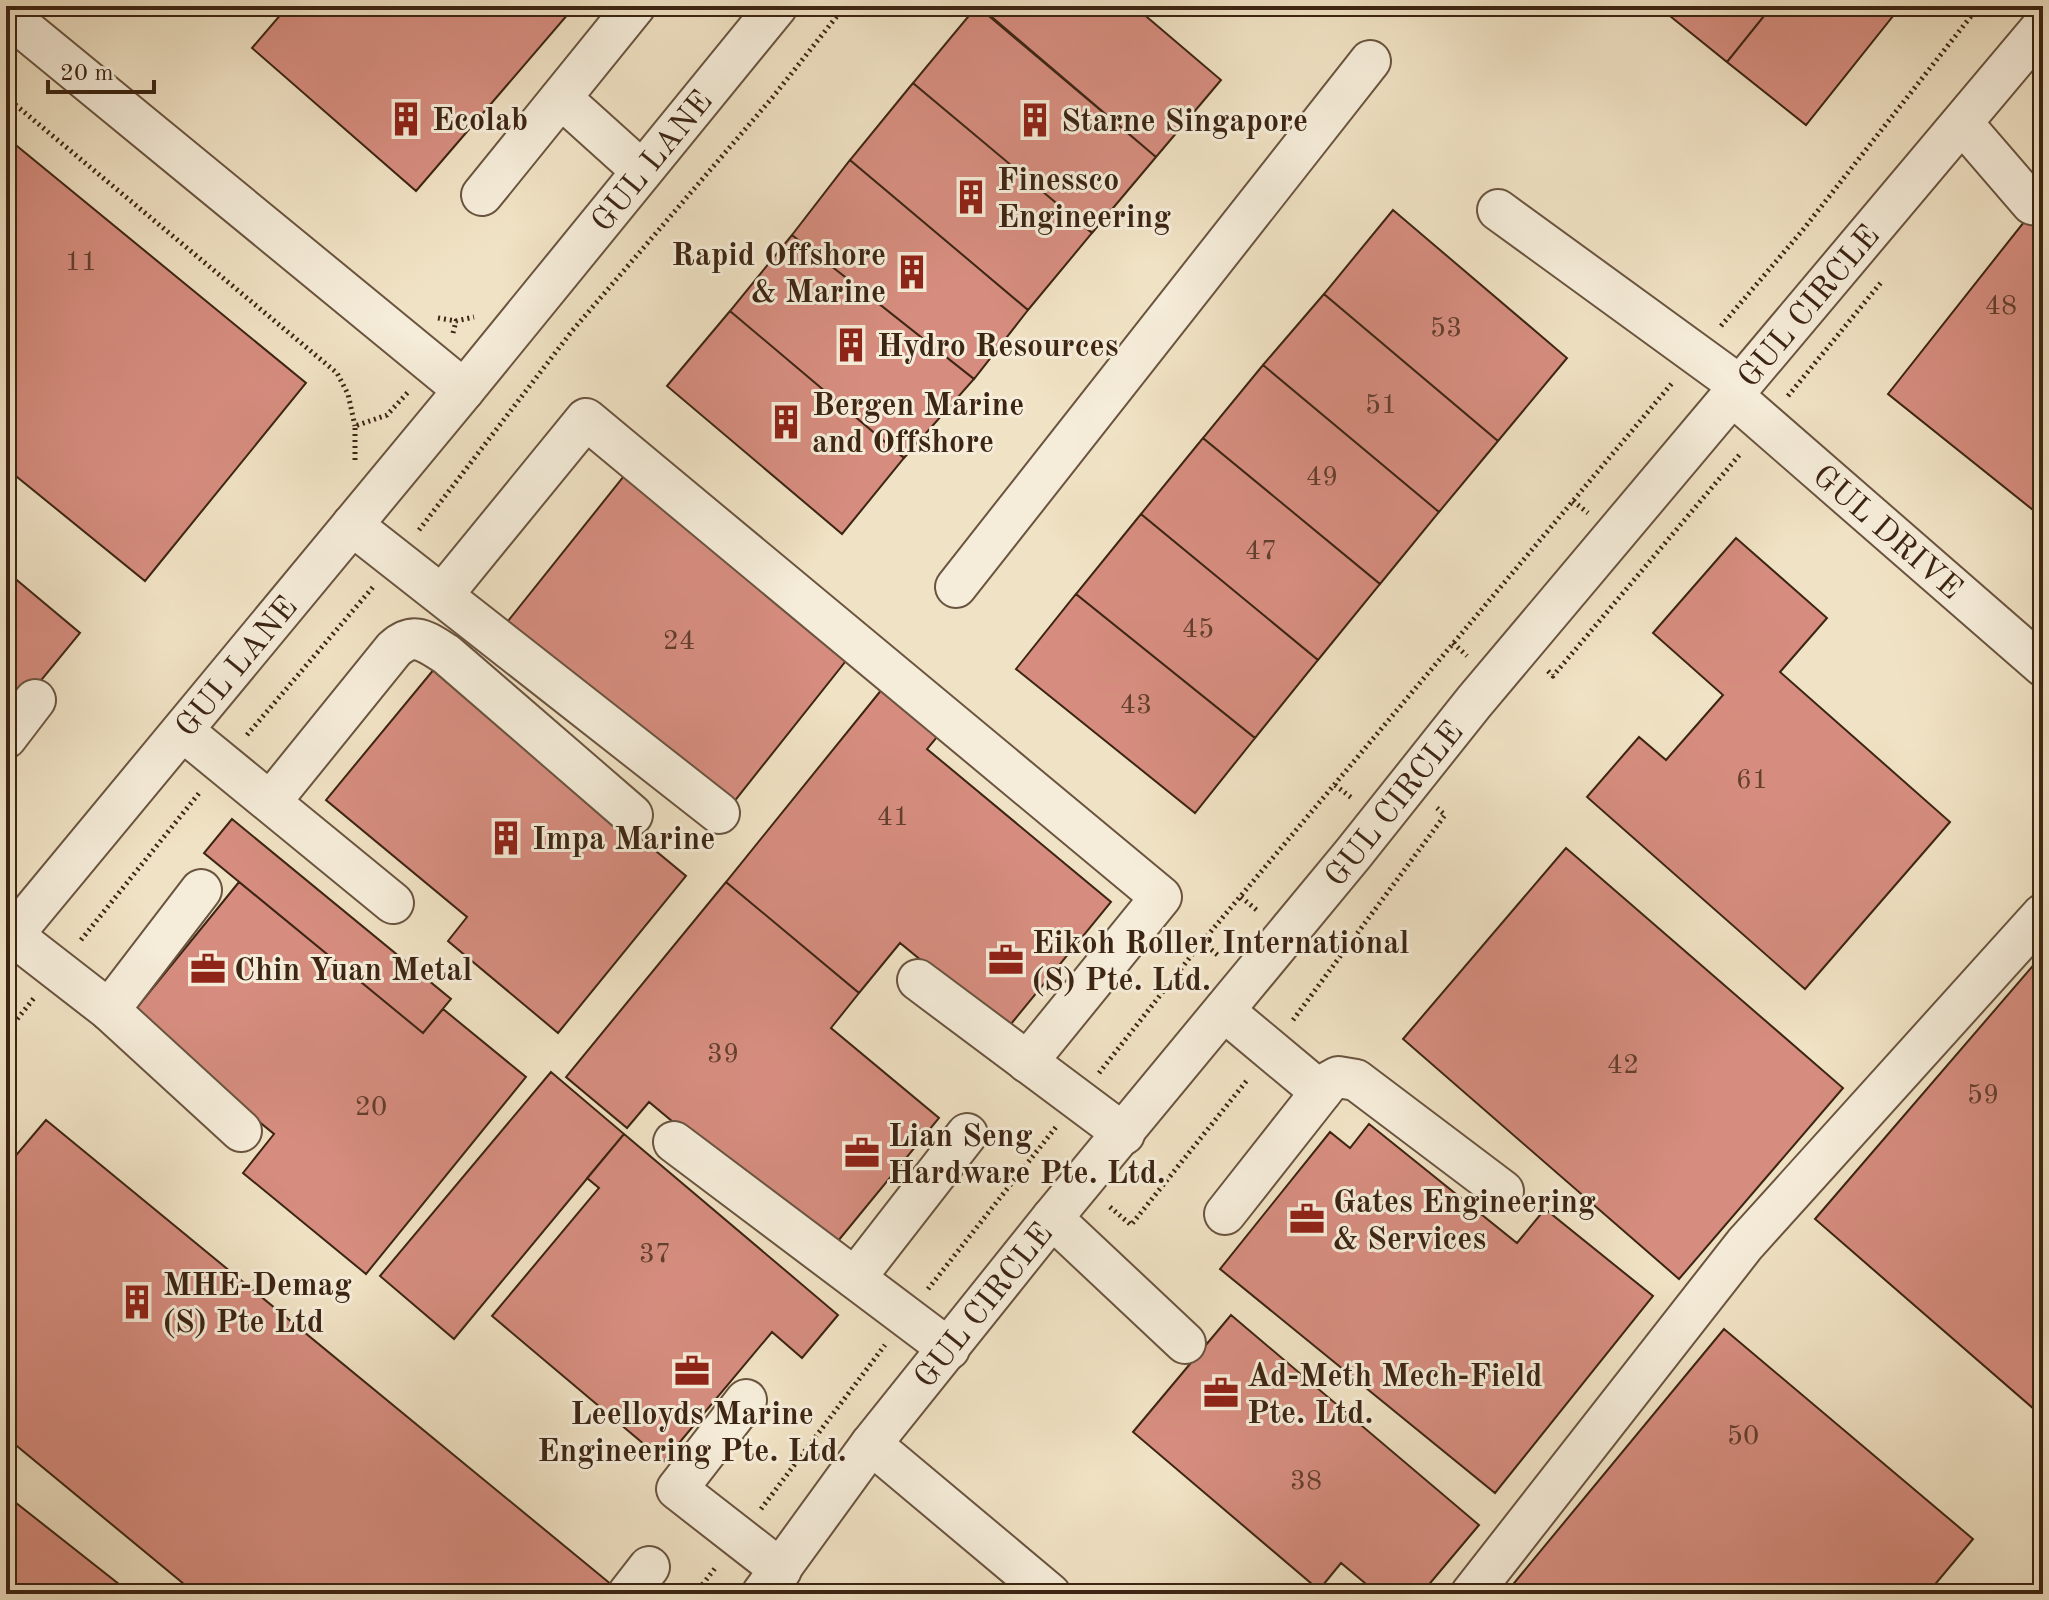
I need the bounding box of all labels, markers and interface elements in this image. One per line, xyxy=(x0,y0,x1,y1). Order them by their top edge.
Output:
scale bar xyxy=(48,44,154,94)
text: 20 m xyxy=(60,62,114,86)
street label: GUL LANE xyxy=(587,86,720,239)
building icon: Ecolab xyxy=(387,100,425,138)
building icon: Starne Singapore xyxy=(1016,101,1054,139)
place label: Ecolab xyxy=(432,106,528,138)
place label: Starne Singapore xyxy=(1061,107,1308,139)
place label: Finessco Engineering xyxy=(997,166,1171,235)
building icon: Finessco Engineering xyxy=(952,178,990,216)
street label: GUL CIRCLE xyxy=(1733,220,1887,394)
place label: Rapid Offshore & Marine xyxy=(671,241,886,310)
house number: 11 xyxy=(65,249,97,277)
building icon: Rapid Offshore & Marine xyxy=(893,253,931,291)
house number: 48 xyxy=(1985,293,2017,321)
house number: 53 xyxy=(1430,315,1462,343)
building icon: Hydro Resources xyxy=(832,326,870,364)
place label: Hydro Resources xyxy=(877,332,1118,364)
place label: Bergen Marine and Offshore xyxy=(812,391,1024,460)
house number: 51 xyxy=(1365,392,1397,420)
building icon: Bergen Marine and Offshore xyxy=(767,403,805,441)
street label: GUL DRIVE xyxy=(1806,460,1967,607)
house number: 49 xyxy=(1306,464,1338,492)
house number: 47 xyxy=(1245,538,1277,566)
street label: GUL LANE xyxy=(171,592,305,744)
house number: 45 xyxy=(1182,616,1214,644)
house number: 24 xyxy=(663,628,695,656)
house number: 43 xyxy=(1120,692,1152,720)
street label: GUL CIRCLE xyxy=(1320,717,1471,893)
house number: 61 xyxy=(1736,767,1768,795)
house number: 41 xyxy=(877,804,909,832)
building icon: Impa Marine xyxy=(487,819,525,857)
place label: Impa Marine xyxy=(532,825,715,857)
place label: Eikoh Roller International (S) Pte. Ltd. xyxy=(1032,929,1409,998)
office icon: Eikoh Roller International (S) Pte. Ltd. xyxy=(987,941,1025,979)
office icon: Chin Yuan Metal xyxy=(189,950,227,988)
place label: Chin Yuan Metal xyxy=(234,956,472,988)
house number: 39 xyxy=(707,1041,739,1069)
house number: 42 xyxy=(1607,1052,1639,1080)
house number: 59 xyxy=(1967,1082,1999,1110)
house number: 20 xyxy=(355,1094,387,1122)
place label: Lian Seng Hardware Pte. Ltd. xyxy=(888,1122,1166,1191)
office icon: Lian Seng Hardware Pte. Ltd. xyxy=(843,1134,881,1172)
place label: Gates Engineering & Services xyxy=(1333,1188,1596,1257)
office icon: Gates Engineering & Services xyxy=(1288,1200,1326,1238)
street label: GUL CIRCLE xyxy=(910,1218,1060,1395)
house number: 37 xyxy=(639,1241,671,1269)
place label: MHE-Demag (S) Pte Ltd xyxy=(163,1271,352,1340)
building icon: MHE-Demag (S) Pte Ltd xyxy=(118,1283,156,1321)
office icon: Leelloyds Marine Engineering Pte. Ltd. xyxy=(673,1352,711,1390)
place label: Ad-Meth Mech-Field Pte. Ltd. xyxy=(1247,1362,1543,1431)
office icon: Ad-Meth Mech-Field Pte. Ltd. xyxy=(1202,1374,1240,1412)
place label: Leelloyds Marine Engineering Pte. Ltd. xyxy=(537,1400,847,1469)
house number: 50 xyxy=(1727,1423,1759,1451)
house number: 38 xyxy=(1290,1468,1322,1496)

